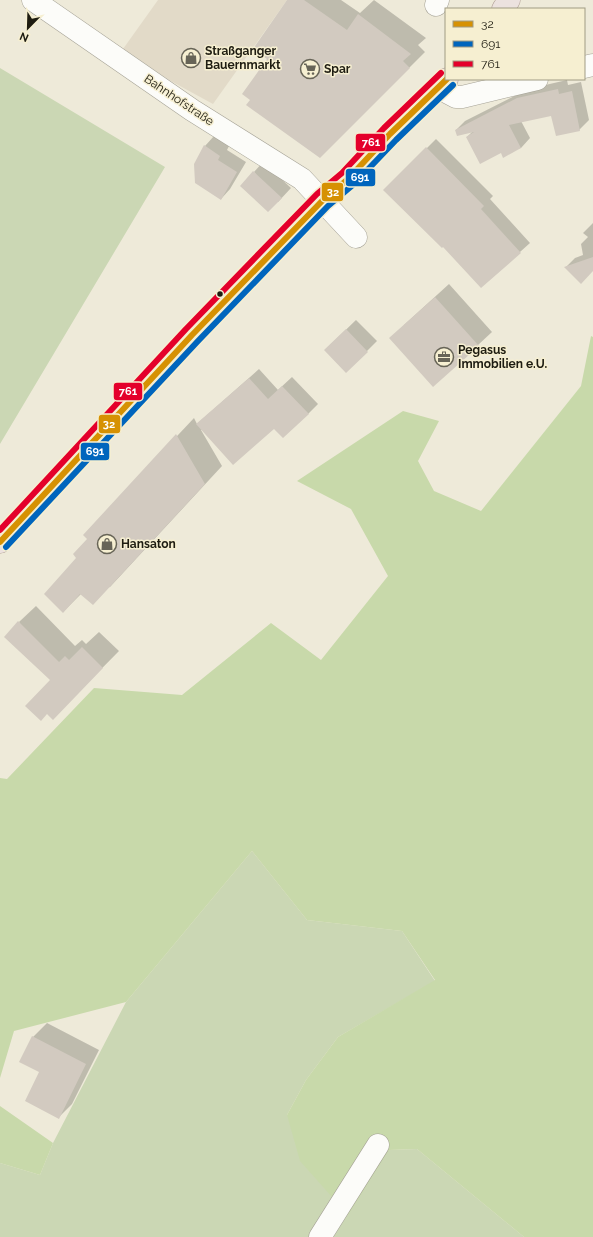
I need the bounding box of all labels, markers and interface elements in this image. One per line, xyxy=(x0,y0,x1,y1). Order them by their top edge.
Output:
north arrow xyxy=(8,8,48,48)
legend xyxy=(445,8,585,80)
text: 32 xyxy=(481,17,494,31)
text: N xyxy=(18,29,31,44)
text: 691 xyxy=(481,37,500,51)
place label: Straßganger Bauernmarkt xyxy=(205,44,281,72)
shop icon: Straßganger Bauernmarkt xyxy=(180,47,202,69)
text: 761 xyxy=(481,57,500,71)
supermarket icon: Spar xyxy=(299,58,321,80)
place label: Spar xyxy=(324,62,351,76)
street label: Bahnhofstraße xyxy=(142,72,216,128)
line badge: 761 xyxy=(355,133,386,152)
text: 761 xyxy=(362,136,381,149)
line badge: 691 xyxy=(345,168,376,187)
text: 691 xyxy=(351,171,370,184)
line badge: 32 xyxy=(321,182,344,202)
text: 32 xyxy=(327,186,339,199)
unlabelled marker xyxy=(215,289,225,299)
place label: Pegasus Immobilien e.U. xyxy=(458,343,547,371)
office icon: Pegasus Immobilien e.U. xyxy=(433,346,455,368)
line badge: 761 xyxy=(113,382,143,401)
text: 761 xyxy=(119,385,138,398)
line badge: 32 xyxy=(98,414,121,434)
text: 32 xyxy=(103,418,115,431)
line badge: 691 xyxy=(80,442,110,461)
text: 691 xyxy=(86,445,105,458)
shop icon: Hansaton xyxy=(96,533,118,555)
place label: Hansaton xyxy=(121,537,176,551)

